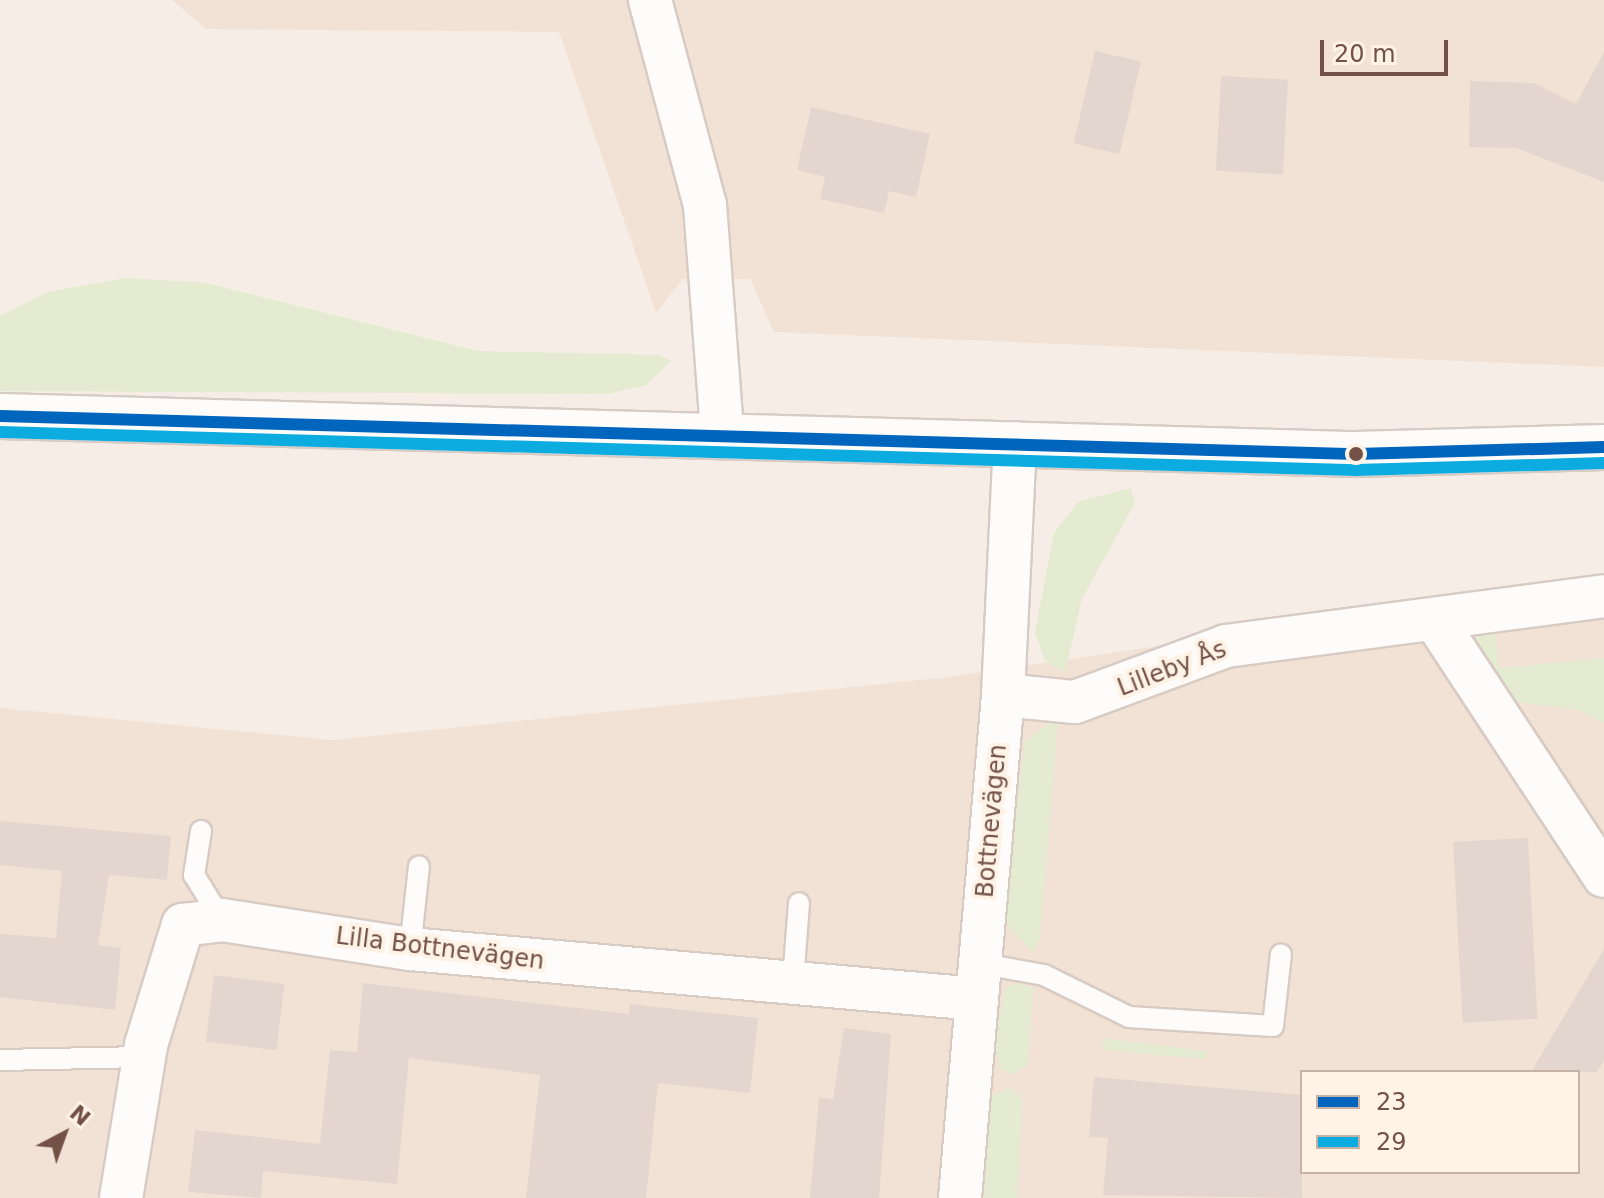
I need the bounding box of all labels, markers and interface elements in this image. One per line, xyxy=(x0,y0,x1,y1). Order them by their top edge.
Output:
scale bar xyxy=(1324,24,1452,74)
text: 20 m xyxy=(1334,40,1396,68)
unlabelled marker xyxy=(1348,446,1364,462)
street label: Lilleby Ås xyxy=(1114,635,1230,703)
street label: Bottnevägen xyxy=(971,743,1013,899)
street label: Lilla Bottnevägen xyxy=(334,922,546,976)
legend xyxy=(1300,1070,1580,1174)
text: 23 xyxy=(1376,1088,1407,1116)
north arrow xyxy=(24,1094,104,1174)
text: N xyxy=(65,1100,95,1131)
text: 29 xyxy=(1376,1128,1407,1156)

